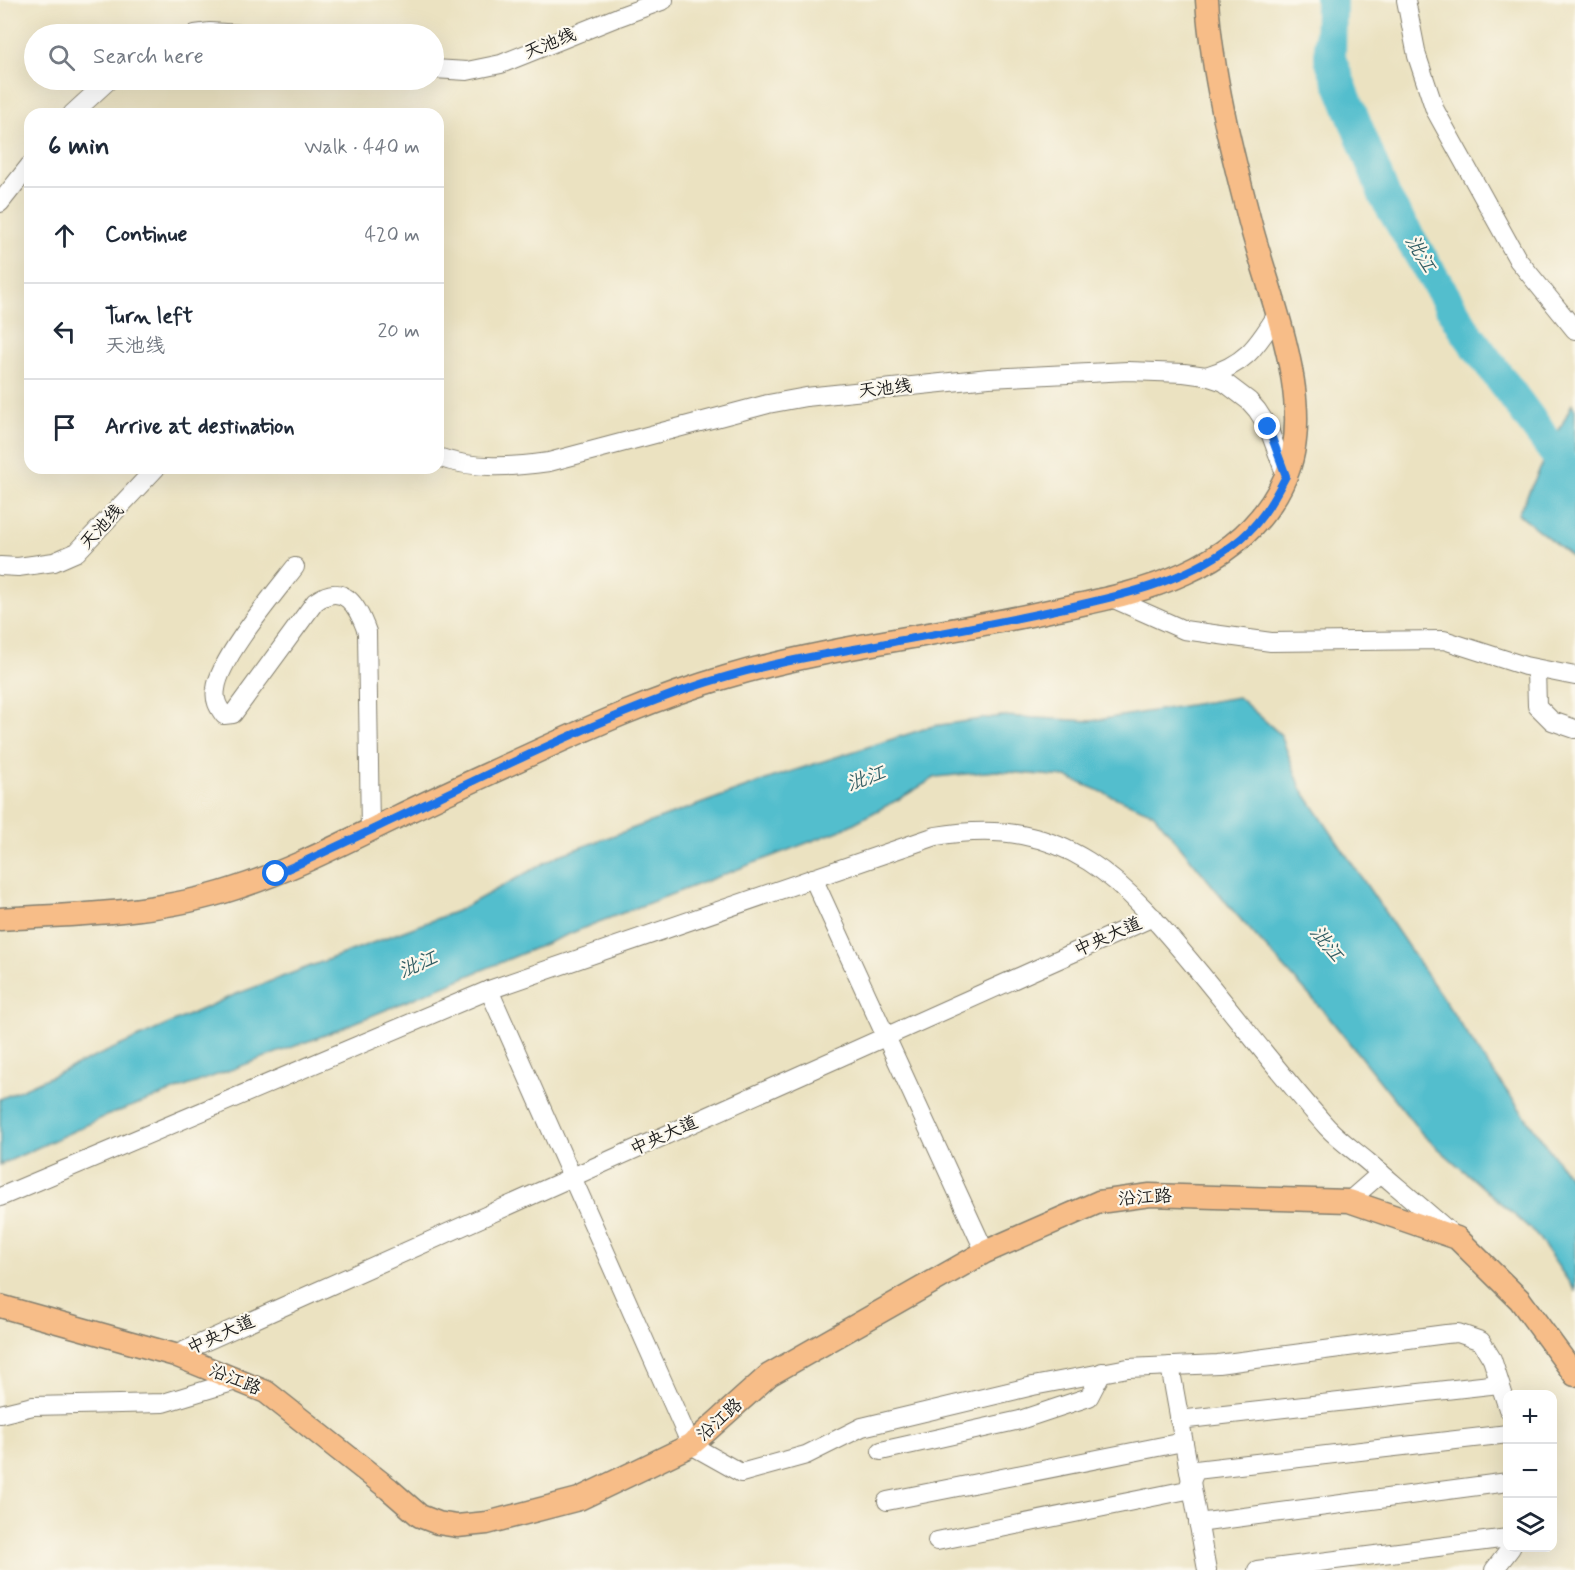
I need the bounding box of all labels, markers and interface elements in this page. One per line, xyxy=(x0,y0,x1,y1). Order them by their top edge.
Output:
street label: 天池线 xyxy=(520,23,580,65)
search box xyxy=(24,24,444,90)
icon: search xyxy=(45,41,78,74)
text: Search here xyxy=(93,43,204,71)
text: 6 min xyxy=(48,130,110,164)
text: Walk · 440 m xyxy=(304,134,420,161)
icon: ahead xyxy=(48,219,81,252)
text: Continue xyxy=(105,221,187,249)
text: 420 m xyxy=(364,222,420,249)
water label: 沘江 xyxy=(1398,230,1442,279)
text: Turn left xyxy=(105,303,193,331)
icon: left xyxy=(48,315,81,348)
text: 20 m xyxy=(377,318,420,345)
text: 天池线 xyxy=(105,333,165,360)
street label: 天池线 xyxy=(857,374,913,404)
icon: arrive xyxy=(48,411,81,444)
text: Arrive at destination xyxy=(105,413,295,441)
route end xyxy=(1254,413,1280,439)
street label: 天池线 xyxy=(75,499,129,555)
water label: 沘江 xyxy=(843,759,890,799)
route start xyxy=(262,860,288,886)
street label: 中央大道 xyxy=(1070,911,1146,963)
water label: 沘江 xyxy=(1303,920,1350,969)
water label: 沘江 xyxy=(394,944,443,985)
street label: 中央大道 xyxy=(626,1110,702,1162)
street label: 沿江路 xyxy=(1117,1184,1173,1212)
street label: 中央大道 xyxy=(183,1309,259,1361)
street label: 沿江路 xyxy=(205,1359,265,1401)
map controls xyxy=(1503,1390,1557,1552)
button: + xyxy=(1503,1390,1557,1444)
street label: 沿江路 xyxy=(692,1393,748,1447)
button: − xyxy=(1503,1444,1557,1498)
button: layers xyxy=(1503,1498,1557,1552)

